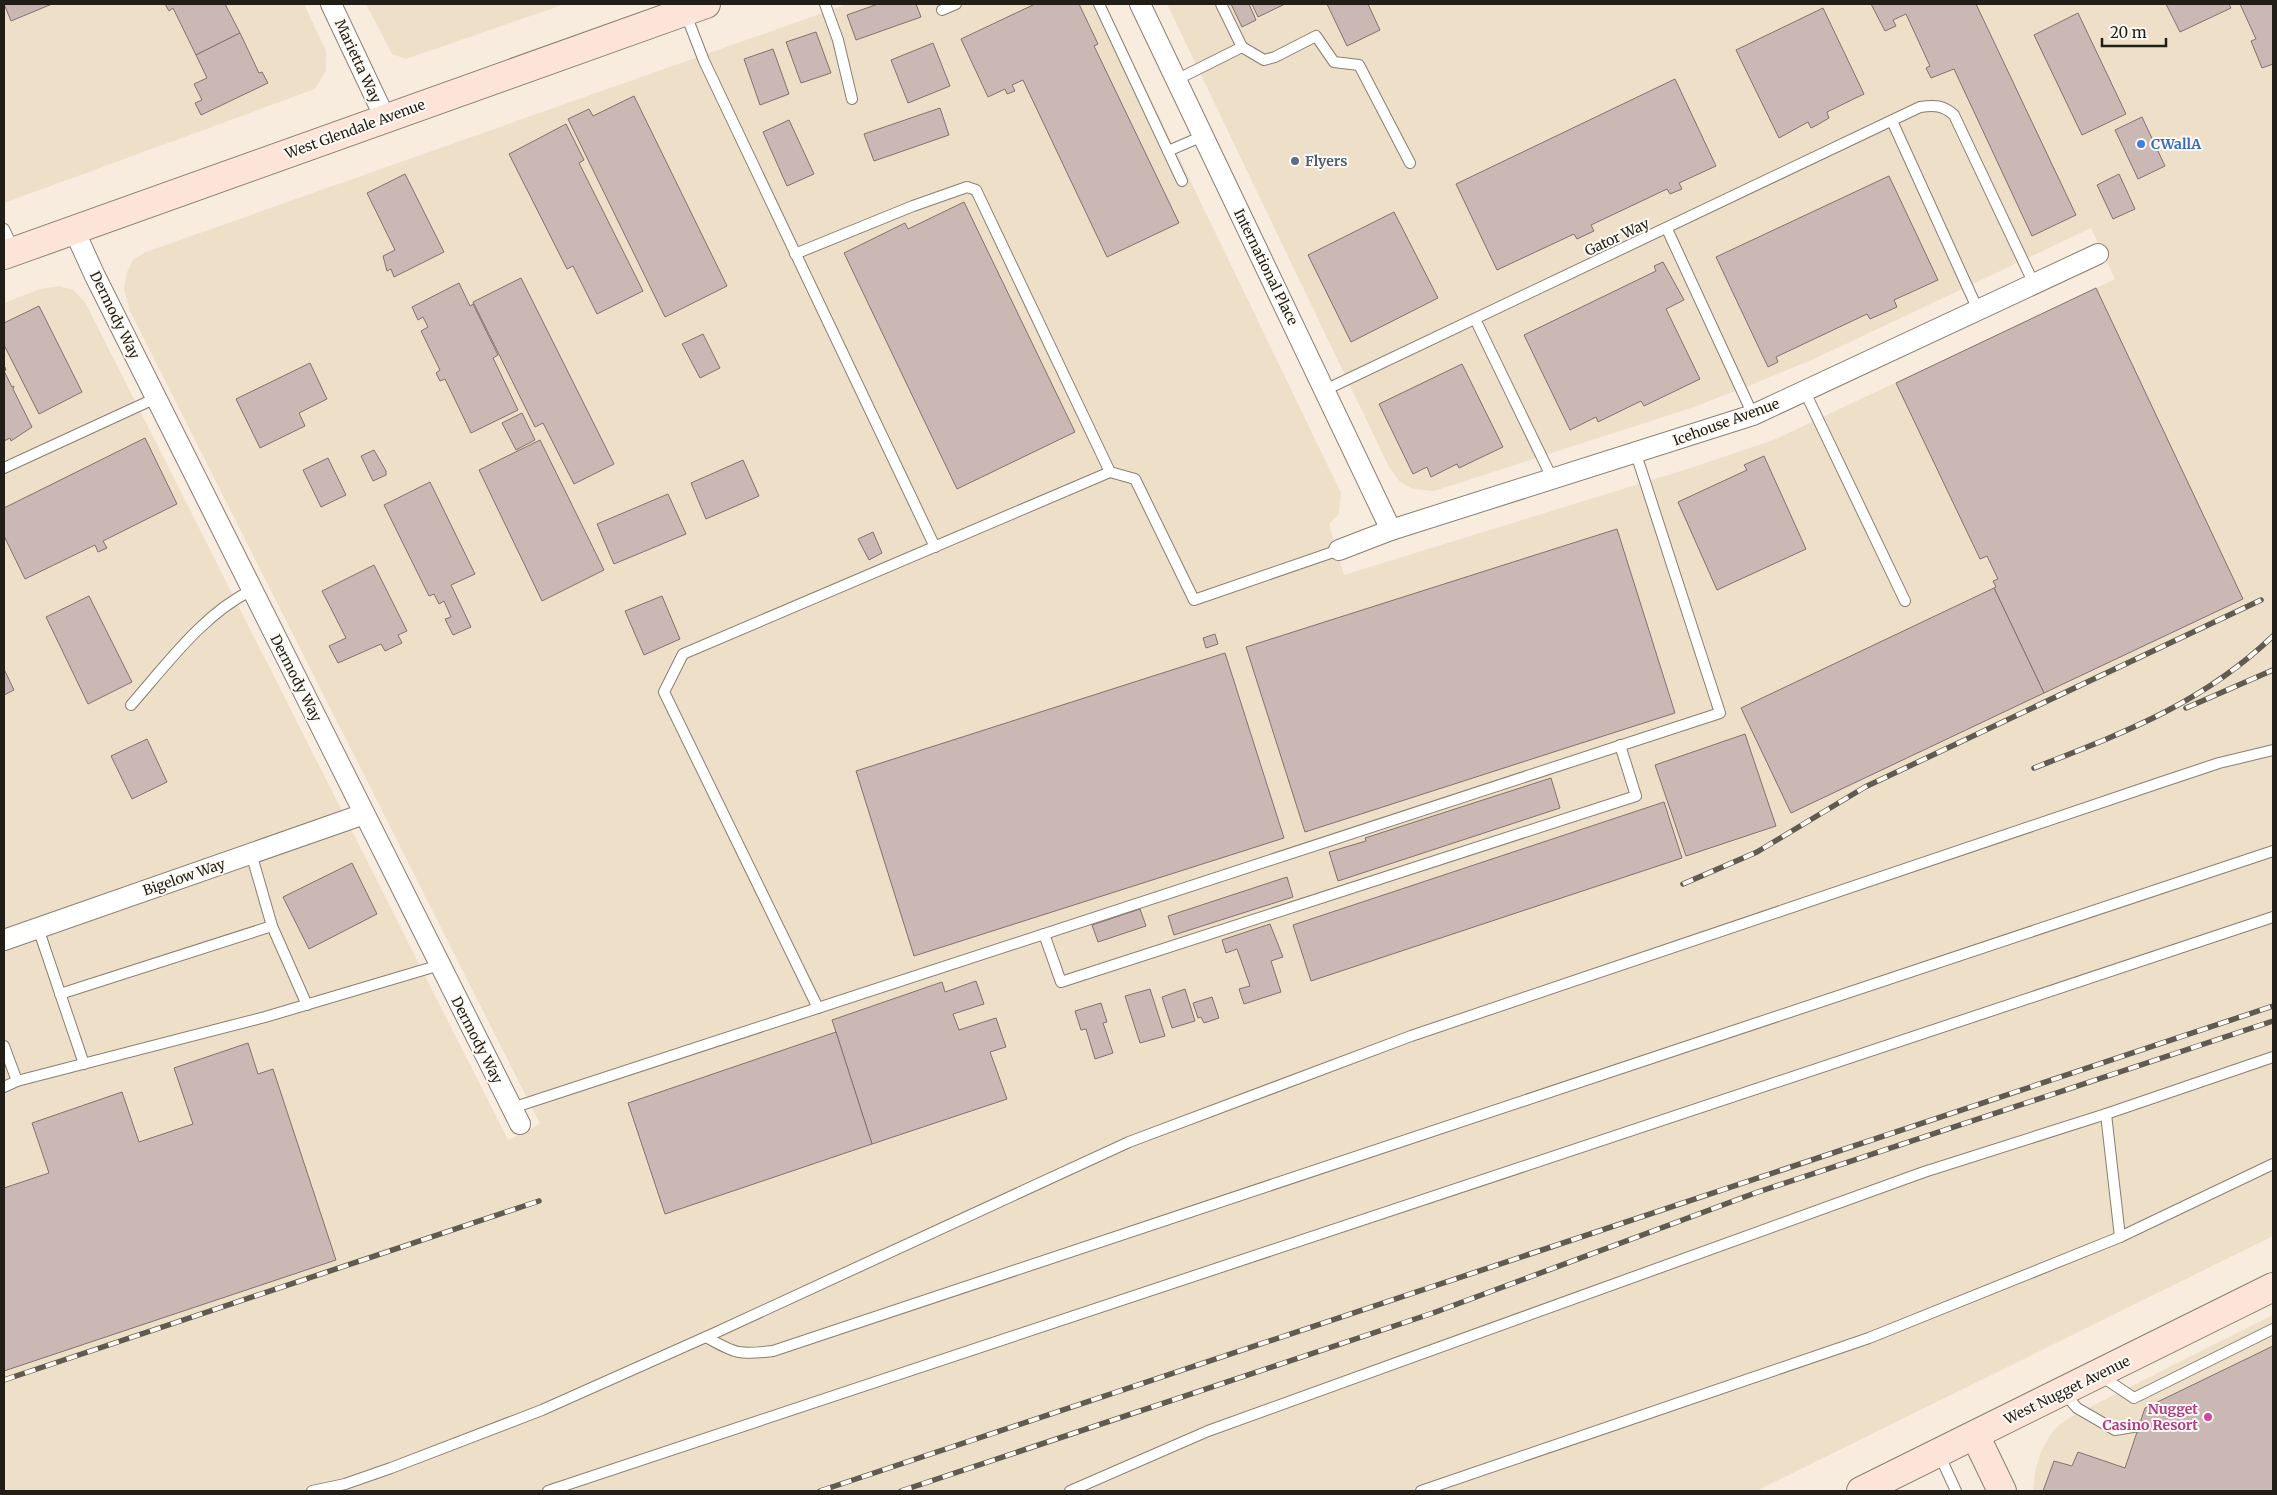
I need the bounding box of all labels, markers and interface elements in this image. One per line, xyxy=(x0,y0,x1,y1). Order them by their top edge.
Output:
scale bar xyxy=(2102,15,2166,47)
street label: Marietta Way xyxy=(331,16,386,106)
text: 20 m xyxy=(2110,23,2147,42)
street label: West Glendale Avenue xyxy=(282,95,427,163)
place label: CWallA xyxy=(2151,135,2202,153)
marker: CWallA xyxy=(2135,138,2147,150)
place label: Flyers xyxy=(1305,152,1347,170)
marker: Flyers xyxy=(1289,155,1301,167)
street label: International Place xyxy=(1230,206,1302,328)
street label: Gator Way xyxy=(1582,214,1653,260)
street label: Dermody Way xyxy=(86,268,144,363)
street label: Icehouse Avenue xyxy=(1670,394,1782,450)
street label: Dermody Way xyxy=(266,631,326,725)
street label: Bigelow Way xyxy=(141,854,228,899)
street label: Dermody Way xyxy=(447,993,507,1087)
street label: West Nugget Avenue xyxy=(2000,1352,2133,1429)
place label: Nugget Casino Resort xyxy=(2102,1400,2198,1434)
marker: Nugget Casino Resort xyxy=(2202,1411,2214,1423)

